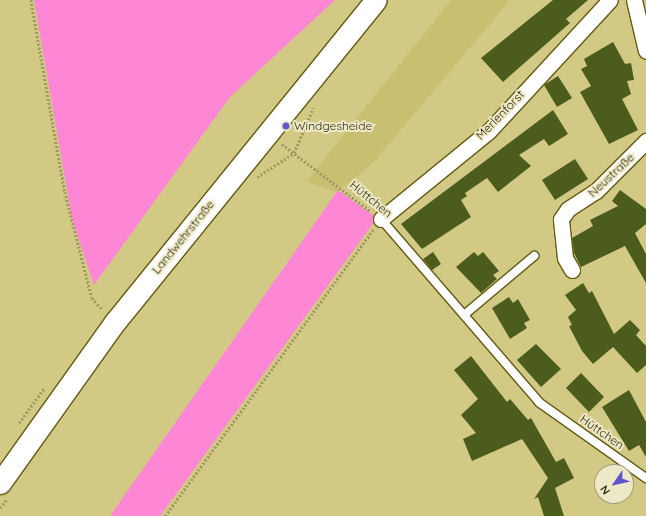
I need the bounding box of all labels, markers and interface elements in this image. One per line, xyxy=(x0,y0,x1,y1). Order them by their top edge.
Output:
street label: Merlenforst xyxy=(473,87,527,143)
place label: Windgesheide xyxy=(294,119,372,133)
marker: Windgesheide xyxy=(281,121,291,131)
street label: Neustraße xyxy=(585,150,637,200)
street label: Hüttchen xyxy=(347,178,395,220)
street label: Landwehrstraße xyxy=(149,197,217,277)
street label: Hüttchen xyxy=(577,412,627,452)
north arrow xyxy=(594,464,634,504)
text: N xyxy=(597,483,613,497)

